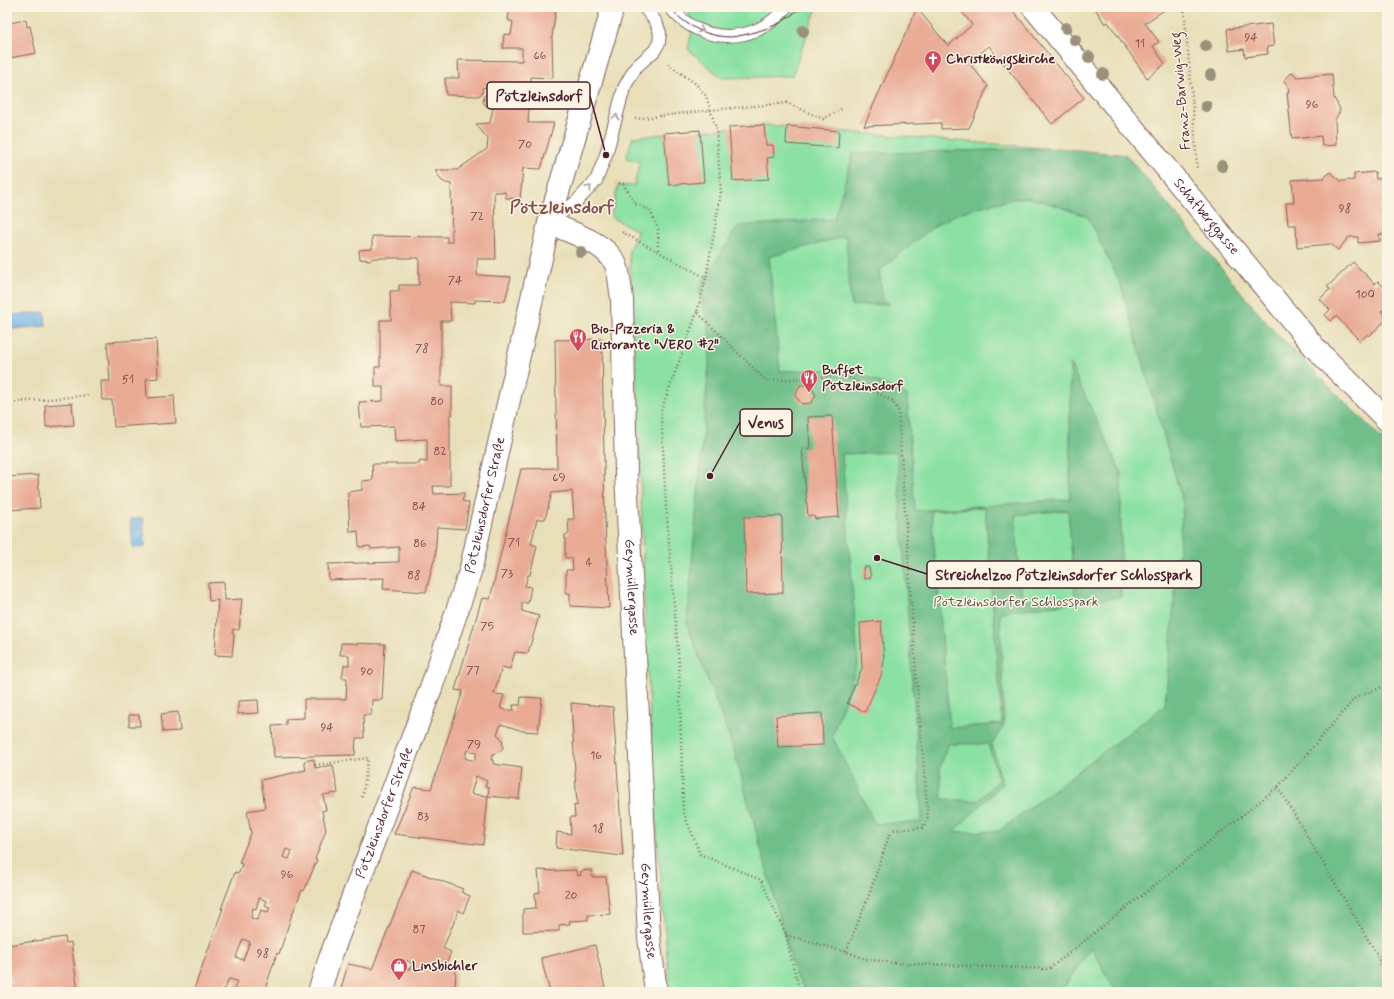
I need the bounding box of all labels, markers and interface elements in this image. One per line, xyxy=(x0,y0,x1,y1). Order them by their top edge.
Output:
one-way arrow xyxy=(697,25,704,33)
house number: 94 xyxy=(1244,30,1258,46)
street label: Franz-Barwig-Weg xyxy=(1167,31,1197,151)
house number: 11 xyxy=(1135,36,1145,52)
house number: 66 xyxy=(534,48,547,64)
church icon: Christkönigskirche xyxy=(923,49,943,74)
place label: Christkönigskirche xyxy=(946,50,1055,71)
callout: Pötzleinsdorf xyxy=(487,82,590,109)
text: Pötzleinsdorf xyxy=(495,87,583,107)
house number: 96 xyxy=(1306,97,1319,113)
one-way arrow xyxy=(611,114,620,121)
house number: 70 xyxy=(518,137,532,153)
street label: Schafberggasse xyxy=(1169,175,1243,259)
one-way arrow xyxy=(584,185,591,193)
district label: Pötzleinsdorf xyxy=(510,196,614,220)
house number: 98 xyxy=(1339,201,1351,217)
house number: 72 xyxy=(470,209,484,225)
house number: 74 xyxy=(448,273,462,289)
house number: 100 xyxy=(1355,287,1375,303)
place label: Bio-Pizzeria & Ristorante "VERO #2" xyxy=(591,320,719,354)
restaurant icon: Bio-Pizzeria & Ristorante "VERO #2" xyxy=(568,327,588,352)
house number: 78 xyxy=(415,341,429,357)
place label: Buffet Pötzleinsdorf xyxy=(822,361,904,395)
restaurant icon: Buffet Pötzleinsdorf xyxy=(799,368,819,393)
house number: 51 xyxy=(122,372,134,388)
house number: 80 xyxy=(430,394,444,410)
callout: Venus xyxy=(740,409,792,436)
text: Venus xyxy=(748,414,784,434)
street label: Pötzleinsdorfer Straße xyxy=(461,435,509,575)
house number: 82 xyxy=(433,444,447,460)
house number: 69 xyxy=(552,470,566,486)
house number: 84 xyxy=(412,499,426,515)
house number: 71 xyxy=(508,535,520,551)
house number: 86 xyxy=(413,536,427,552)
street label: Geymüllergasse xyxy=(620,539,643,636)
house number: 4 xyxy=(586,555,593,571)
callout: Streichelzoo Pötzleinsdorfer Schlosspark xyxy=(927,561,1201,588)
house number: 73 xyxy=(501,566,513,582)
text: Streichelzoo Pötzleinsdorfer Schlosspark xyxy=(935,566,1193,586)
house number: 88 xyxy=(407,568,421,584)
park label: Pötzleinsdorfer Schlosspark xyxy=(933,593,1099,611)
house number: 75 xyxy=(480,619,494,635)
house number: 77 xyxy=(466,663,480,679)
house number: 90 xyxy=(361,664,374,680)
house number: 94 xyxy=(320,720,334,736)
house number: 79 xyxy=(467,737,481,753)
street label: Pötzleinsdorfer Straße xyxy=(352,744,417,881)
house number: 16 xyxy=(590,748,602,764)
house number: 83 xyxy=(417,809,429,825)
house number: 18 xyxy=(592,821,604,837)
street label: Geymüllergasse xyxy=(636,862,661,960)
house number: 96 xyxy=(281,867,294,883)
house number: 20 xyxy=(565,888,578,904)
house number: 87 xyxy=(413,922,425,938)
house number: 98 xyxy=(257,946,269,962)
shop icon: Linsbichler xyxy=(389,956,409,981)
place label: Linsbichler xyxy=(412,957,478,975)

